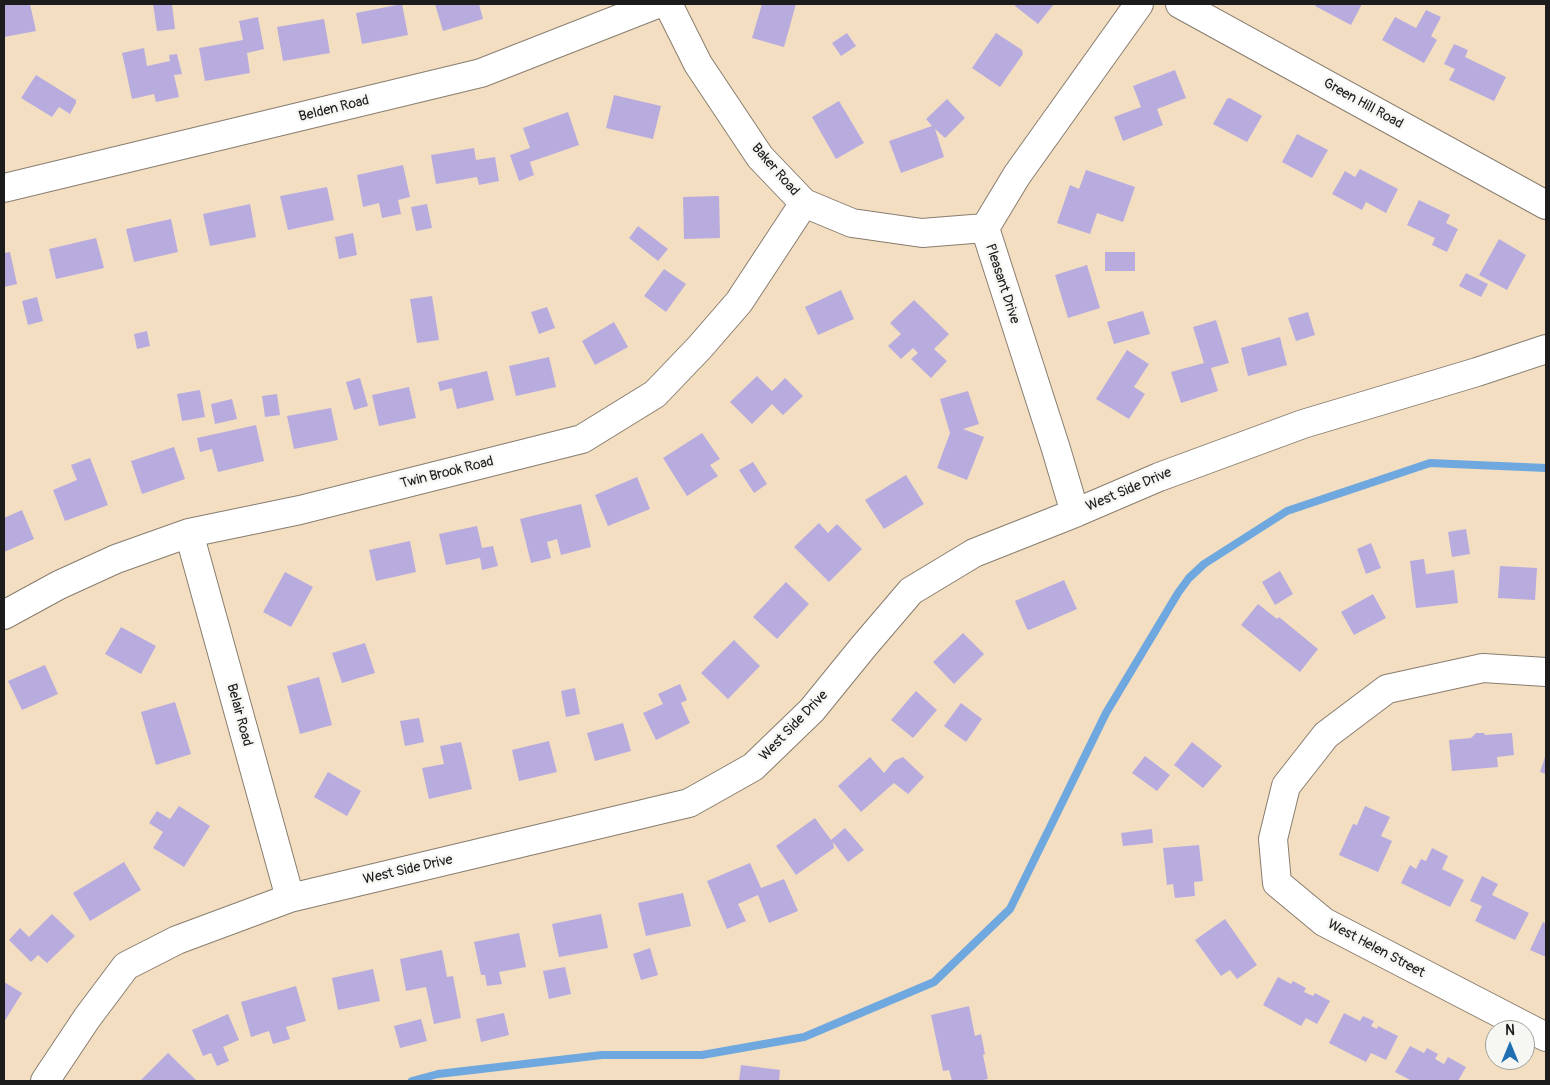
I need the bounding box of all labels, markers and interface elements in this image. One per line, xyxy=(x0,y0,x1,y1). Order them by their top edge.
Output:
street label: Green Hill Road xyxy=(1320,75,1406,133)
street label: Belden Road xyxy=(297,92,371,126)
street label: Baker Road xyxy=(748,140,802,200)
street label: Pleasant Drive xyxy=(981,242,1023,326)
street label: Twin Brook Road xyxy=(399,453,495,493)
street label: West Side Drive xyxy=(1084,464,1174,516)
street label: Belair Road xyxy=(223,682,255,748)
street label: West Side Drive xyxy=(756,687,832,765)
street label: West Side Drive xyxy=(362,852,454,888)
street label: West Helen Street xyxy=(1324,916,1428,982)
north arrow xyxy=(1485,1020,1535,1070)
text: N xyxy=(1505,1022,1515,1039)

